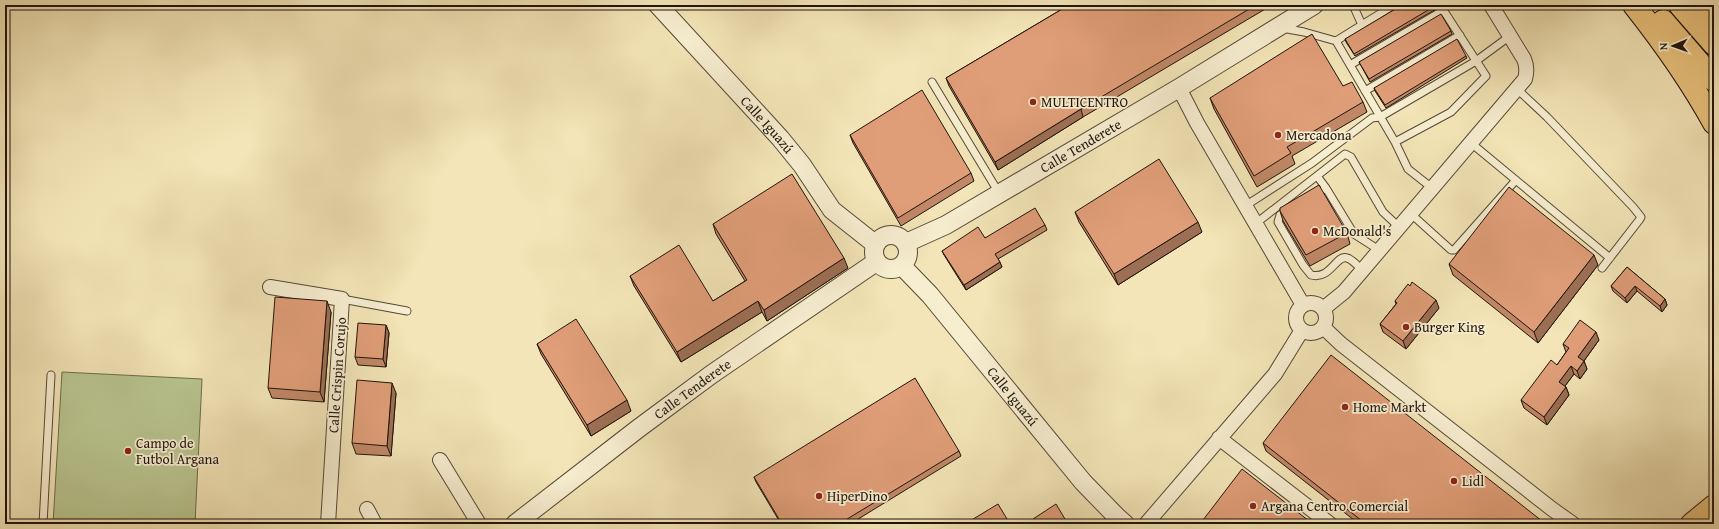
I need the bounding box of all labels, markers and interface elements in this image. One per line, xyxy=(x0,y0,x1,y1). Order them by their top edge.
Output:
north arrow xyxy=(1653,26,1693,66)
text: N xyxy=(1655,42,1671,50)
street label: Calle Iguazú xyxy=(736,91,799,158)
place label: MULTICENTRO xyxy=(1041,92,1128,112)
marker: MULTICENTRO xyxy=(1028,97,1038,107)
street label: Calle Tenderete xyxy=(1036,114,1125,178)
place label: Mercadona xyxy=(1286,125,1352,145)
marker: Mercadona xyxy=(1273,130,1283,140)
place label: McDonald's xyxy=(1323,221,1391,241)
marker: McDonald's xyxy=(1310,226,1320,236)
street label: Calle Crispin Corujo xyxy=(323,316,351,434)
place label: Burger King xyxy=(1414,317,1485,337)
marker: Burger King xyxy=(1401,322,1411,332)
street label: Calle Tenderete xyxy=(650,354,735,424)
street label: Calle Iguazú xyxy=(983,362,1043,430)
place label: Home Markt xyxy=(1353,397,1426,417)
marker: Home Markt xyxy=(1340,402,1350,412)
place label: Campo de Futbol Argana xyxy=(136,433,219,469)
marker: Campo de Futbol Argana xyxy=(123,446,133,456)
place label: Lidl xyxy=(1462,471,1484,491)
marker: Lidl xyxy=(1449,476,1459,486)
place label: HiperDino xyxy=(827,486,888,506)
marker: HiperDino xyxy=(814,491,824,501)
place label: Argana Centro Comercial xyxy=(1261,496,1408,516)
marker: Argana Centro Comercial xyxy=(1248,501,1258,511)

